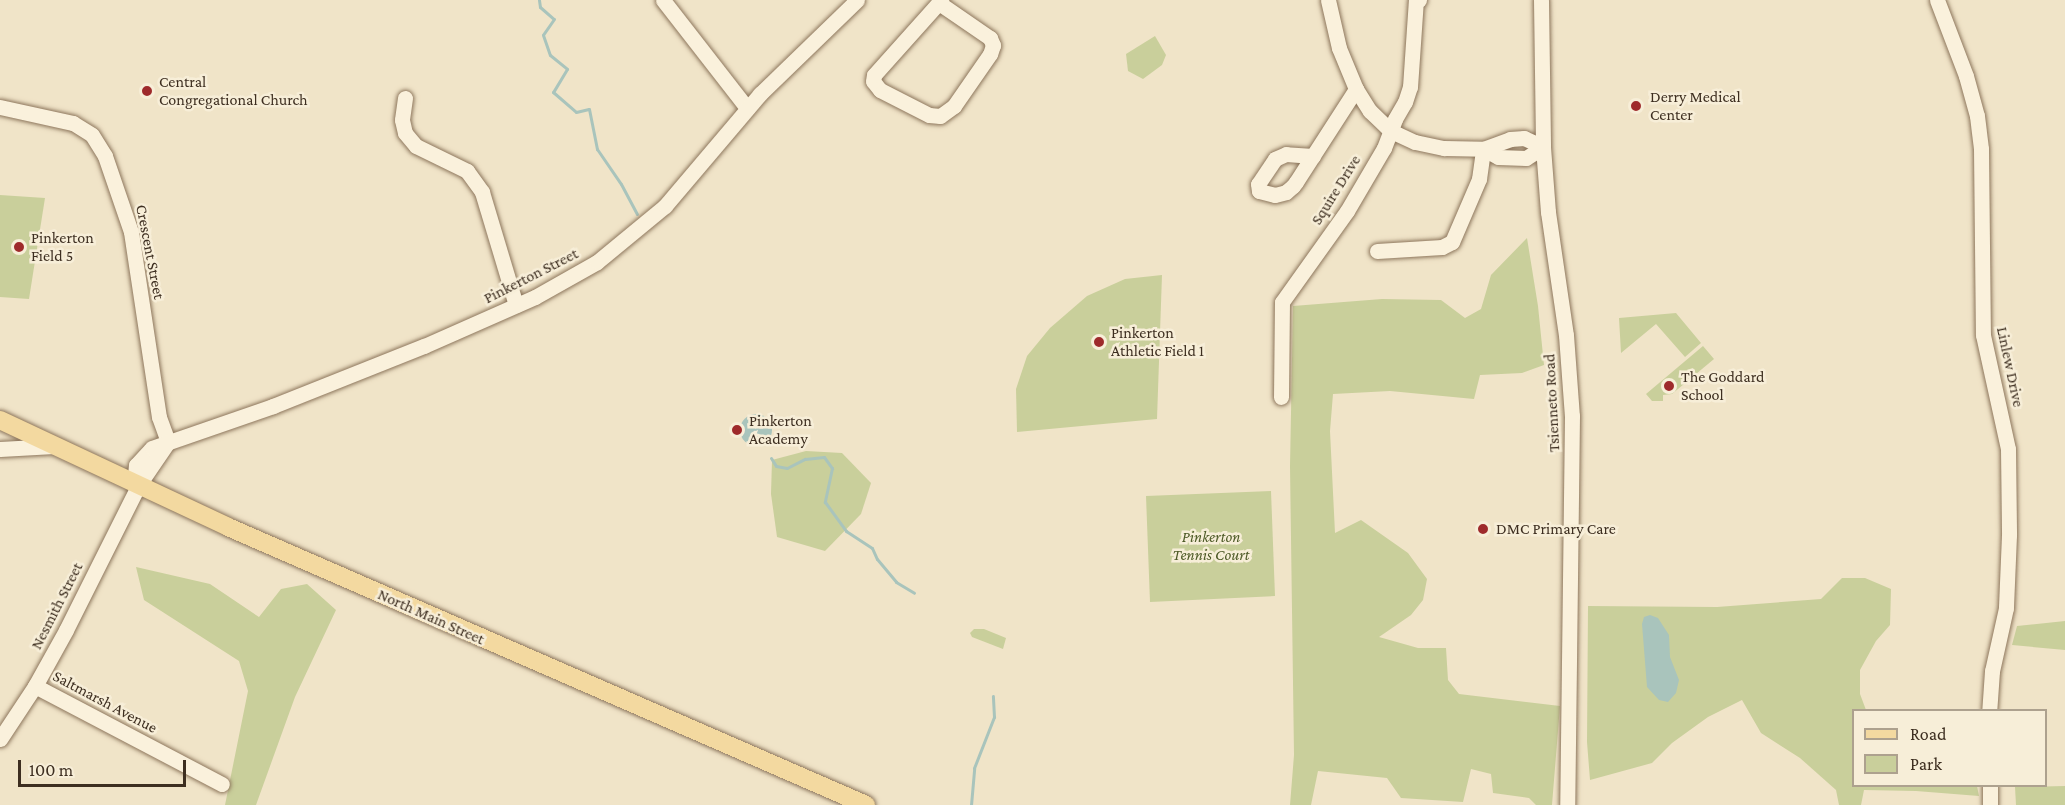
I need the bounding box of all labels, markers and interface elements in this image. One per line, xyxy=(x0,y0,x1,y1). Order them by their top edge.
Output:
place label: Central Congregational Church xyxy=(159,72,308,110)
marker: Central Congregational Church xyxy=(140,84,154,98)
place label: Derry Medical Center xyxy=(1650,87,1741,125)
marker: Derry Medical Center xyxy=(1627,97,1645,115)
street label: Squire Drive xyxy=(1307,152,1365,228)
street label: Crescent Street xyxy=(131,203,169,301)
place label: Pinkerton Field 5 xyxy=(31,228,94,266)
marker: Pinkerton Field 5 xyxy=(12,240,26,254)
street label: Pinkerton Street xyxy=(481,244,581,308)
place label: Pinkerton Athletic Field 1 xyxy=(1111,323,1204,361)
street label: Linlew Drive xyxy=(1992,325,2028,409)
marker: Pinkerton Athletic Field 1 xyxy=(1092,335,1106,349)
street label: Tsienneto Road xyxy=(1540,353,1564,453)
place label: The Goddard School xyxy=(1681,367,1764,405)
marker: The Goddard School xyxy=(1662,379,1676,393)
place label: Pinkerton Academy xyxy=(749,411,812,449)
marker: Pinkerton Academy xyxy=(730,423,744,437)
place label: DMC Primary Care xyxy=(1496,519,1616,539)
marker: DMC Primary Care xyxy=(1474,520,1492,538)
park label: Pinkerton Tennis Court xyxy=(1172,527,1250,565)
street label: Nesmith Street xyxy=(27,559,87,653)
street label: North Main Street xyxy=(375,585,487,649)
street label: Saltmarsh Avenue xyxy=(50,666,160,738)
legend xyxy=(1852,709,2047,787)
text: Road xyxy=(1910,724,1947,744)
scale bar xyxy=(21,748,189,786)
text: Park xyxy=(1910,754,1942,774)
text: 100 m xyxy=(29,760,73,780)

